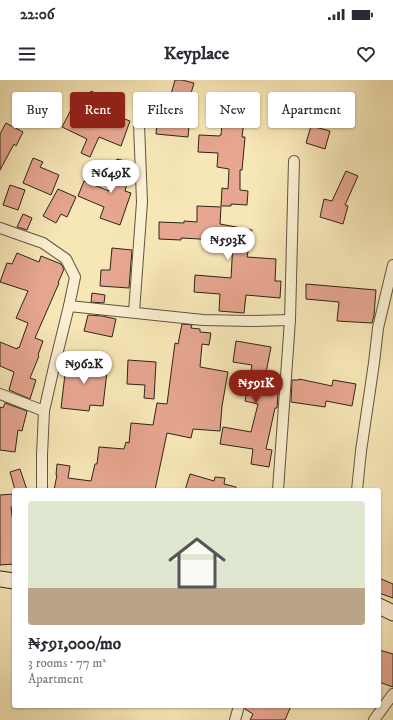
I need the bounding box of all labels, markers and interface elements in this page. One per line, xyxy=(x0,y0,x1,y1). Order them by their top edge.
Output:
text: 22:06 xyxy=(20,5,55,24)
icon: menu xyxy=(16,43,38,65)
text: Keyplace xyxy=(164,43,229,65)
icon: heart xyxy=(355,43,377,65)
chip: Buy xyxy=(12,92,62,128)
chip: Rent xyxy=(70,92,125,128)
chip: Filters xyxy=(133,92,198,128)
chip: New xyxy=(206,92,260,128)
chip: Apartment xyxy=(268,92,355,128)
pin: ₦649K xyxy=(83,160,139,194)
text: ₦649K xyxy=(91,165,131,181)
pin: ₦593K xyxy=(200,227,256,261)
text: ₦593K xyxy=(210,232,246,248)
pin: ₦962K xyxy=(56,351,112,385)
text: ₦962K xyxy=(65,356,103,372)
pin: ₦591K xyxy=(228,370,284,404)
text: ₦591K xyxy=(238,375,274,391)
icon: home xyxy=(161,527,233,599)
text: ₦591,000/mo xyxy=(28,633,121,655)
text: 3 rooms · 77 m² xyxy=(28,655,106,671)
text: Apartment xyxy=(28,671,83,687)

